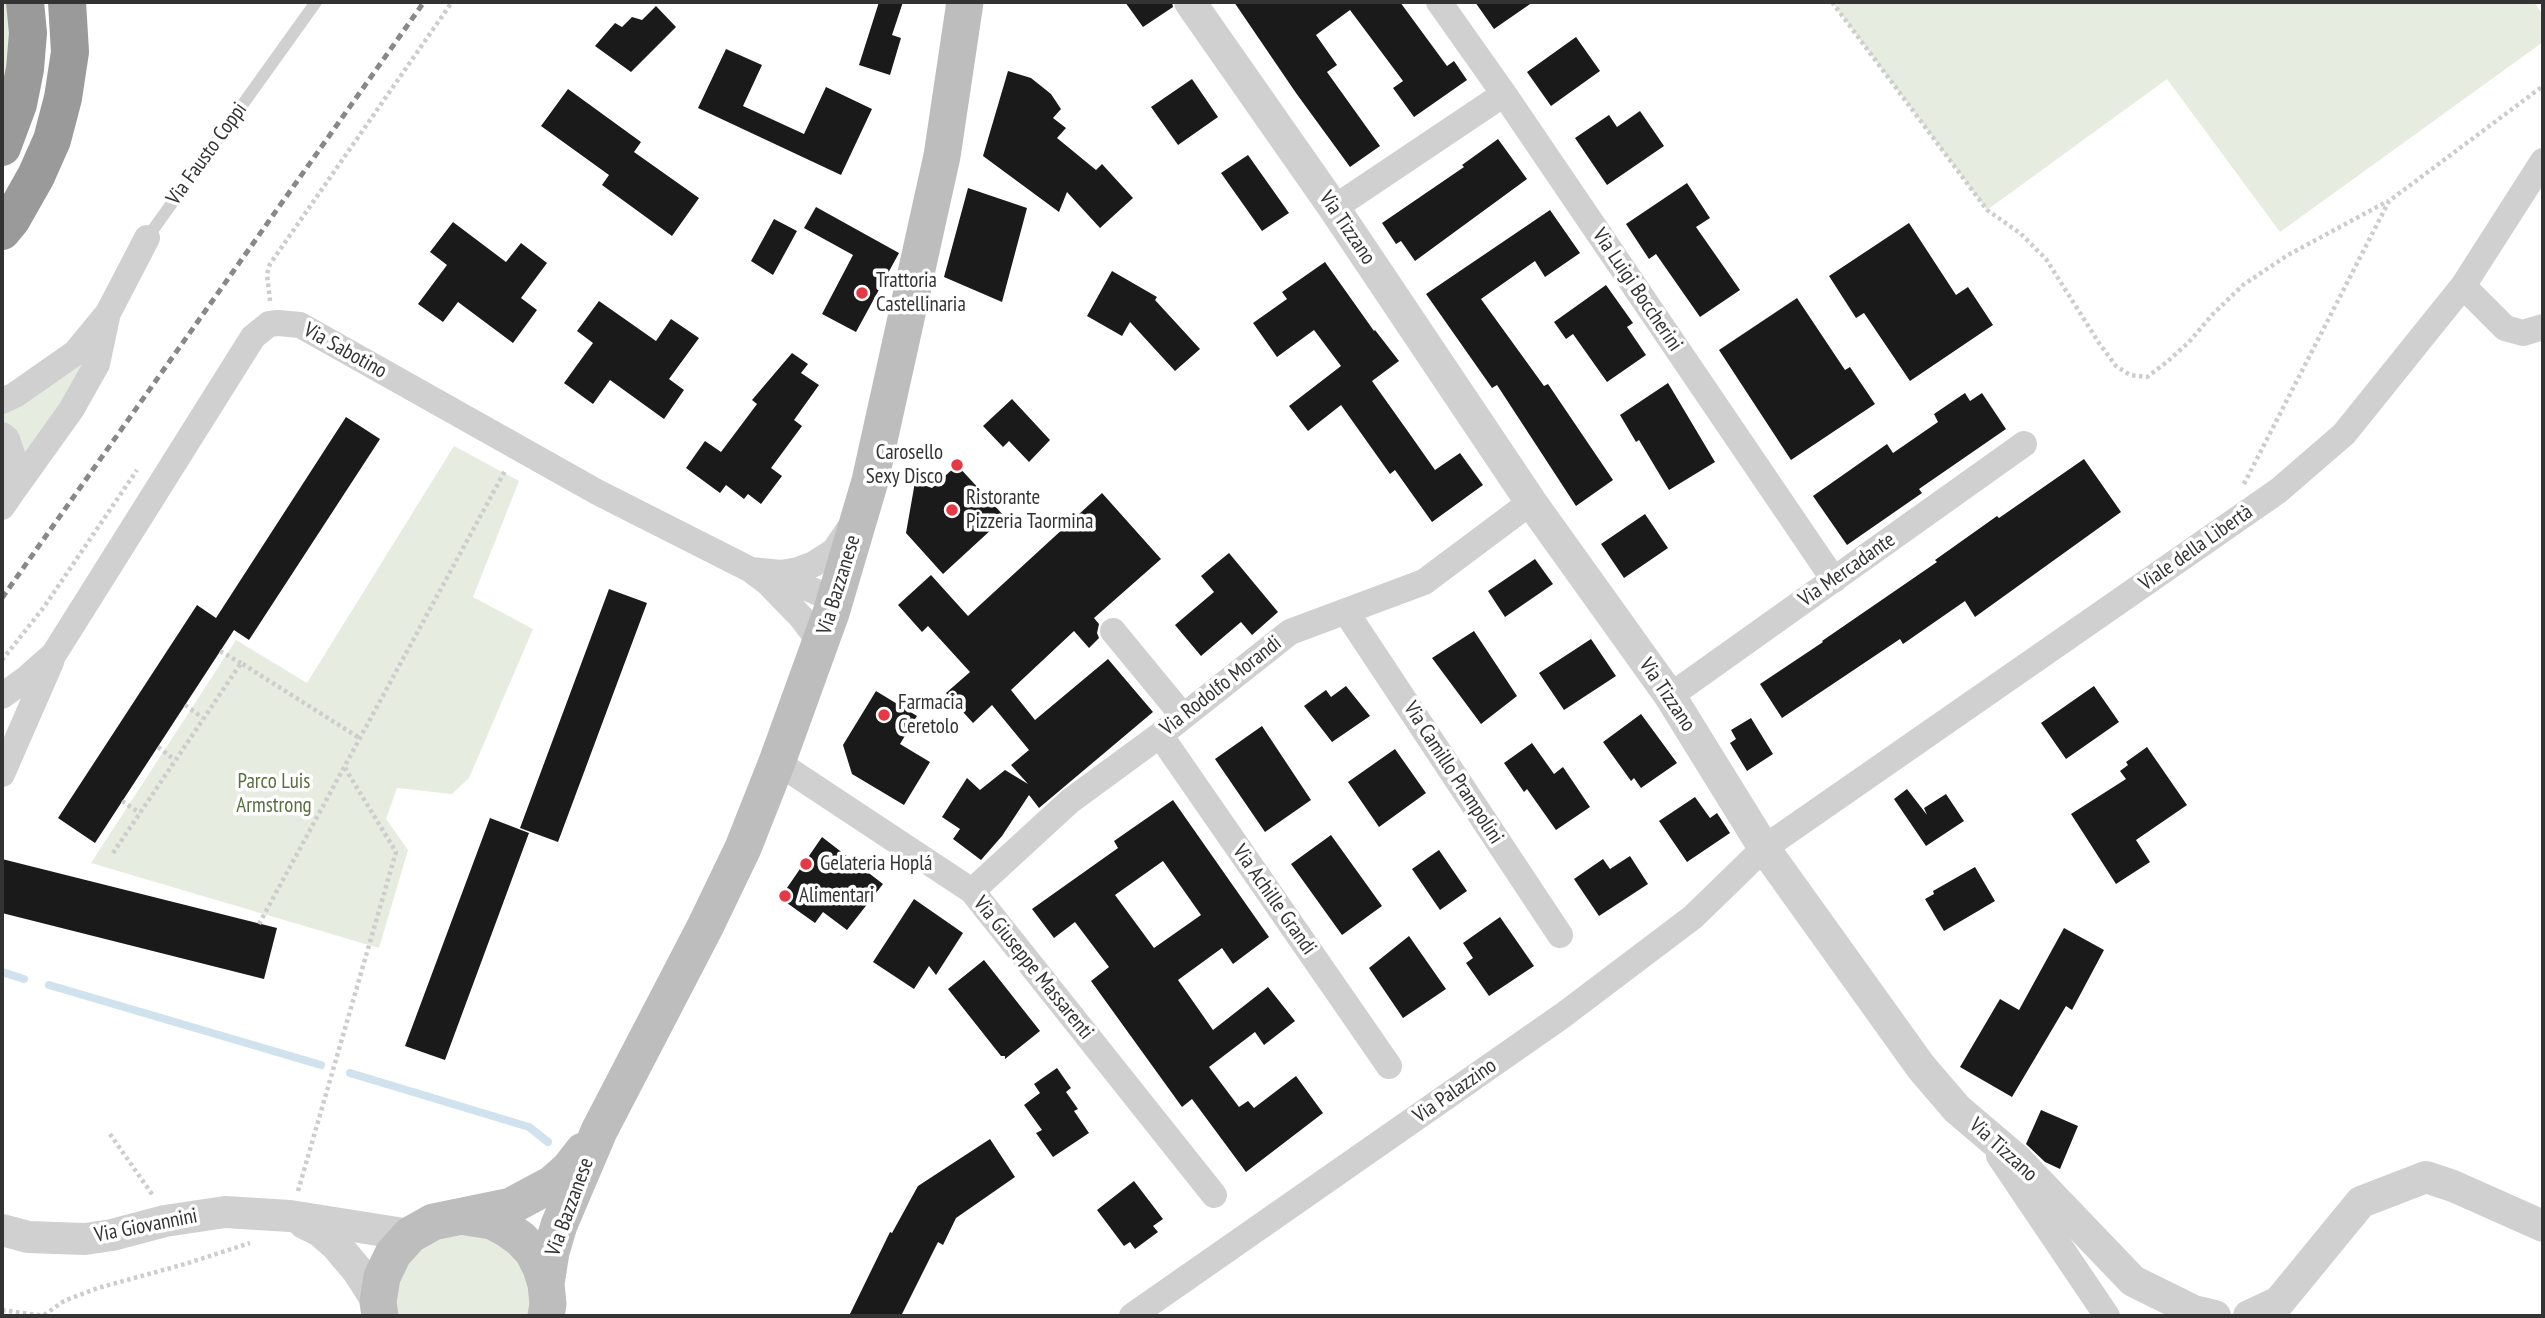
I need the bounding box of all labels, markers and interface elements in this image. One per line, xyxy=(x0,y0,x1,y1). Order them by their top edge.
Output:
street label: Via Fausto Coppi xyxy=(161,98,253,210)
street label: Via Tizzano xyxy=(1313,187,1381,269)
street label: Via Luigi Boccherini xyxy=(1587,224,1687,356)
place label: Trattoria Castellinaria xyxy=(876,268,966,318)
marker: Trattoria Castellinaria xyxy=(854,285,870,301)
street label: Via Sabotino xyxy=(299,318,391,384)
place label: Carosello Sexy Disco xyxy=(866,440,943,490)
marker: Carosello Sexy Disco xyxy=(949,457,965,473)
place label: Ristorante Pizzeria Taormina xyxy=(966,485,1093,535)
street label: Viale della Libertà xyxy=(2134,500,2258,596)
marker: Ristorante Pizzeria Taormina xyxy=(944,502,960,518)
street label: Via Mercadante xyxy=(1794,528,1900,612)
street label: Via Bazzanese xyxy=(812,532,866,638)
street label: Via Rodolfo Morandi xyxy=(1155,631,1287,741)
street label: Via Tizzano xyxy=(1633,654,1701,736)
place label: Farmacia Ceretolo xyxy=(898,690,963,740)
street label: Via Camillo Prampolini xyxy=(1398,697,1508,849)
marker: Farmacia Ceretolo xyxy=(876,707,892,723)
park label: Parco Luis Armstrong xyxy=(236,769,312,819)
street label: Via Achille Grandi xyxy=(1227,840,1321,960)
place label: Gelateria Hoplá xyxy=(820,851,932,877)
marker: Gelateria Hoplá xyxy=(798,856,814,872)
place label: Alimentari xyxy=(799,883,874,909)
marker: Alimentari xyxy=(777,888,793,904)
street label: Via Giuseppe Massarenti xyxy=(968,891,1098,1045)
street label: Via Palazzino xyxy=(1409,1053,1501,1129)
street label: Via Tizzano xyxy=(1964,1113,2042,1187)
street label: Via Bazzanese xyxy=(541,1154,599,1260)
street label: Via Giovannini xyxy=(92,1204,200,1248)

